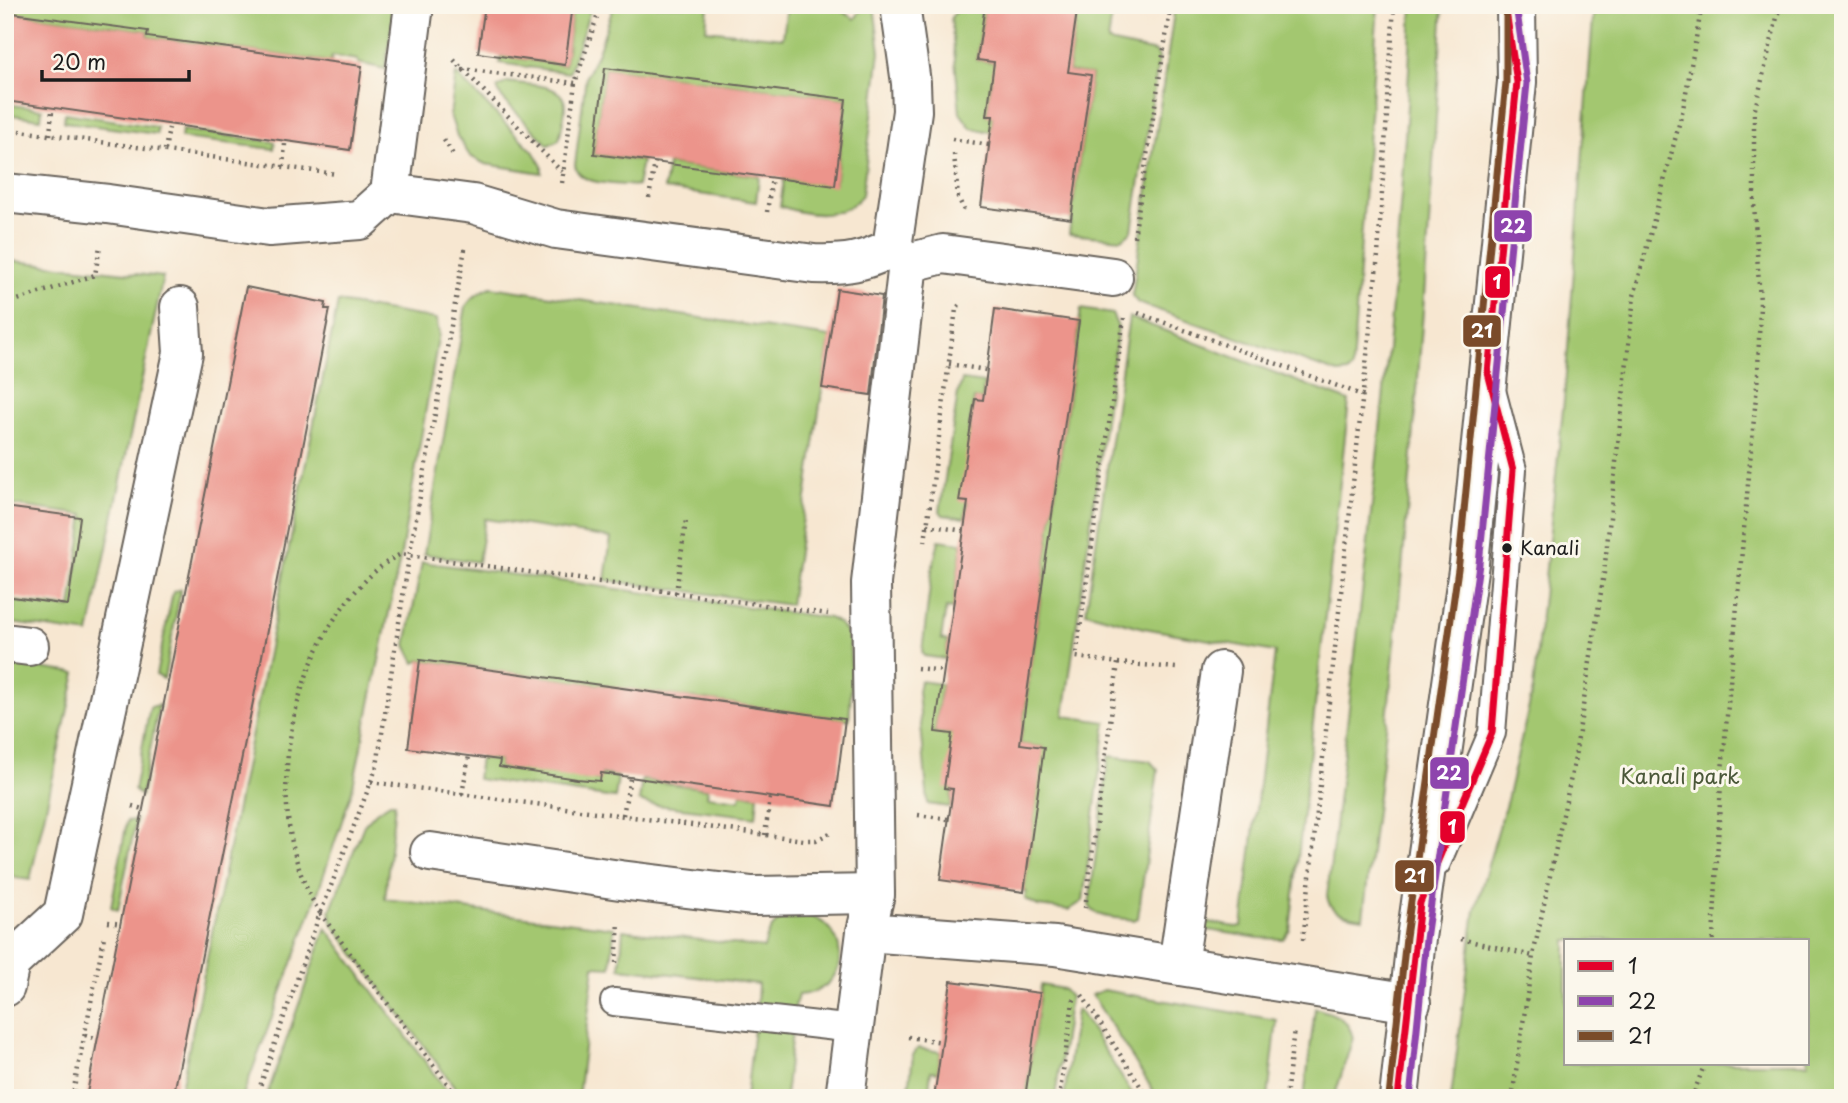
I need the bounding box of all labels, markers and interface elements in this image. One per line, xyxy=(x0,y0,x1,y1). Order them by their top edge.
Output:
scale bar xyxy=(42,38,189,82)
text: 20 m xyxy=(52,45,106,77)
line badge: 22 xyxy=(1493,209,1533,243)
text: 22 xyxy=(1500,211,1526,239)
line badge: 1 xyxy=(1484,265,1511,299)
text: 1 xyxy=(1492,267,1502,295)
line badge: 21 xyxy=(1462,314,1502,348)
text: 21 xyxy=(1471,316,1493,344)
place label: Kanali xyxy=(1520,533,1579,561)
marker: Kanali xyxy=(1500,541,1514,555)
line badge: 22 xyxy=(1429,756,1470,790)
text: 22 xyxy=(1436,758,1462,786)
park label: Kanali park xyxy=(1620,759,1740,791)
line badge: 1 xyxy=(1439,810,1466,844)
text: 1 xyxy=(1447,812,1457,840)
line badge: 21 xyxy=(1394,859,1435,893)
text: 21 xyxy=(1404,861,1426,889)
legend xyxy=(1564,939,1810,1064)
text: 1 xyxy=(1628,949,1637,981)
text: 22 xyxy=(1628,984,1656,1016)
text: 21 xyxy=(1628,1019,1652,1051)

